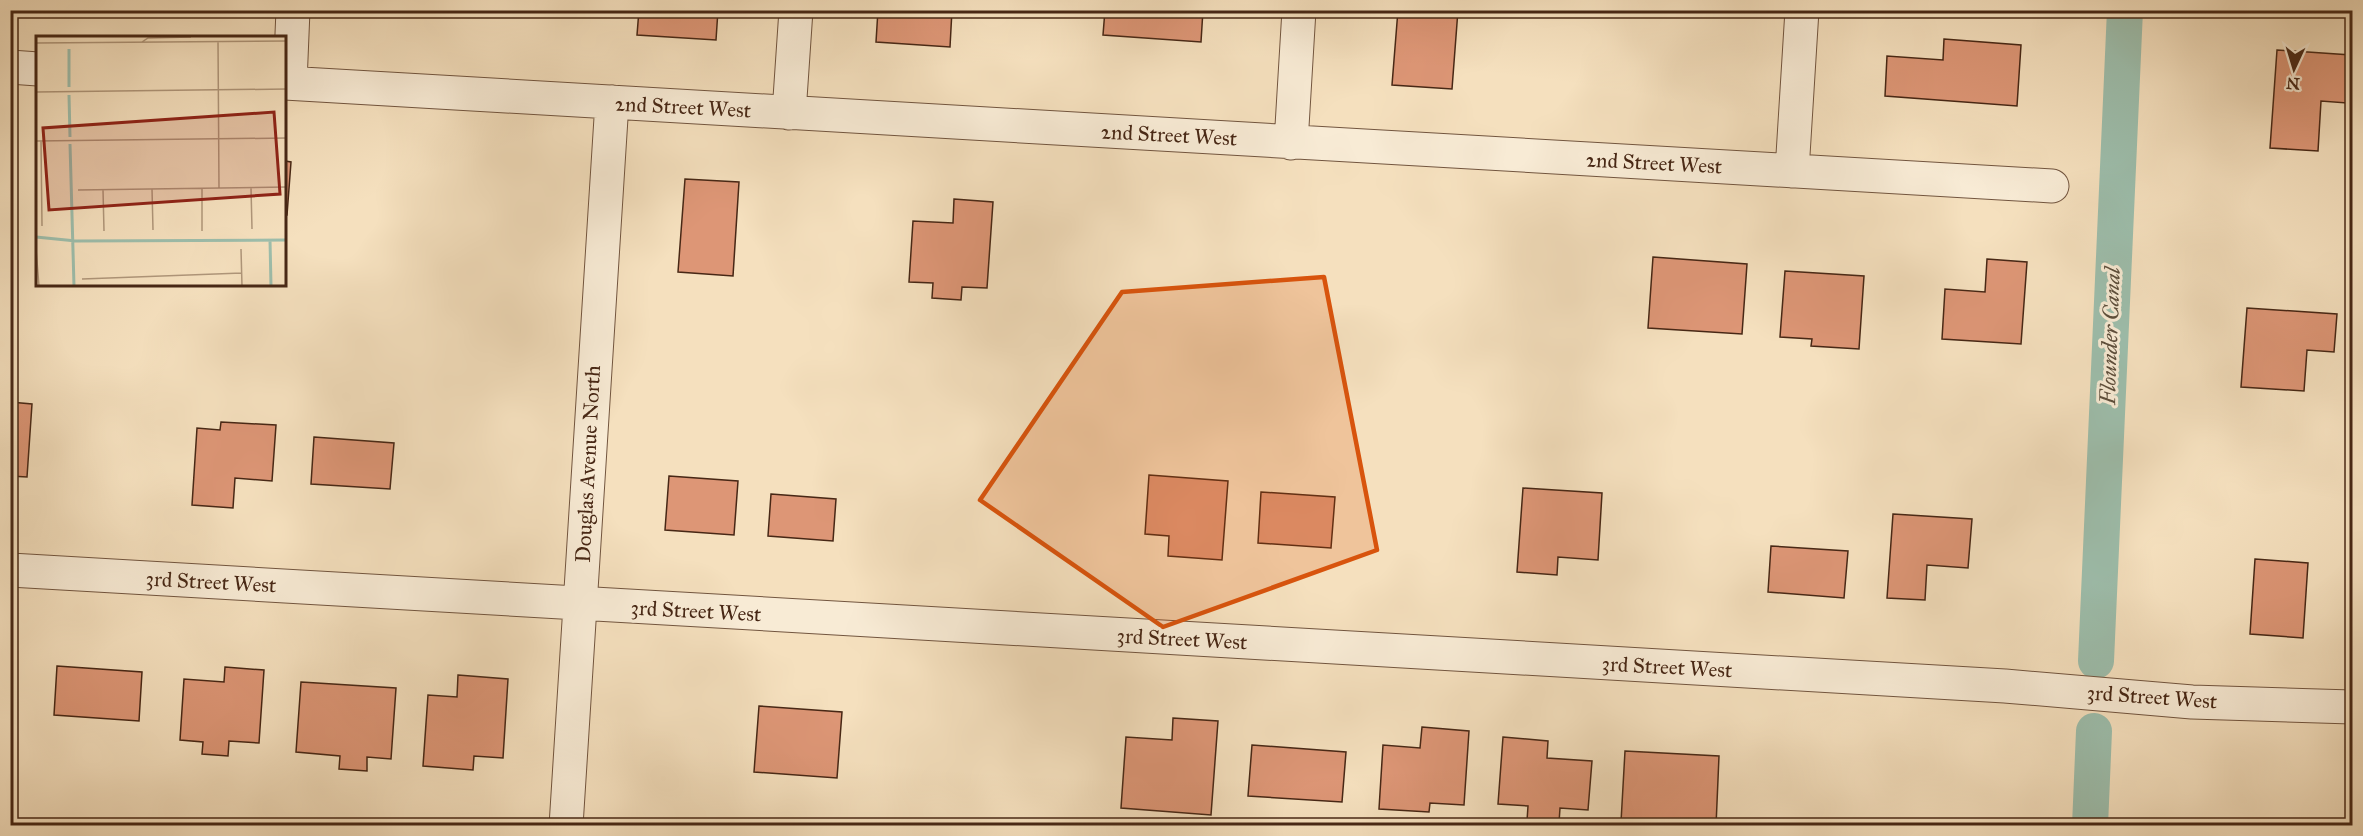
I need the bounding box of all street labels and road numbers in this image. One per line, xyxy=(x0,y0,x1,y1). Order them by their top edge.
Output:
street label: 2nd Street West xyxy=(614,90,752,124)
street label: 2nd Street West xyxy=(1100,118,1238,152)
street label: 2nd Street West xyxy=(1585,146,1723,180)
street label: Douglas Avenue North xyxy=(570,364,606,563)
street label: 3rd Street West xyxy=(145,566,278,598)
street label: 3rd Street West xyxy=(630,595,763,627)
street label: 3rd Street West xyxy=(1116,623,1249,655)
street label: 3rd Street West xyxy=(1601,651,1734,683)
street label: 3rd Street West xyxy=(2086,679,2219,715)

